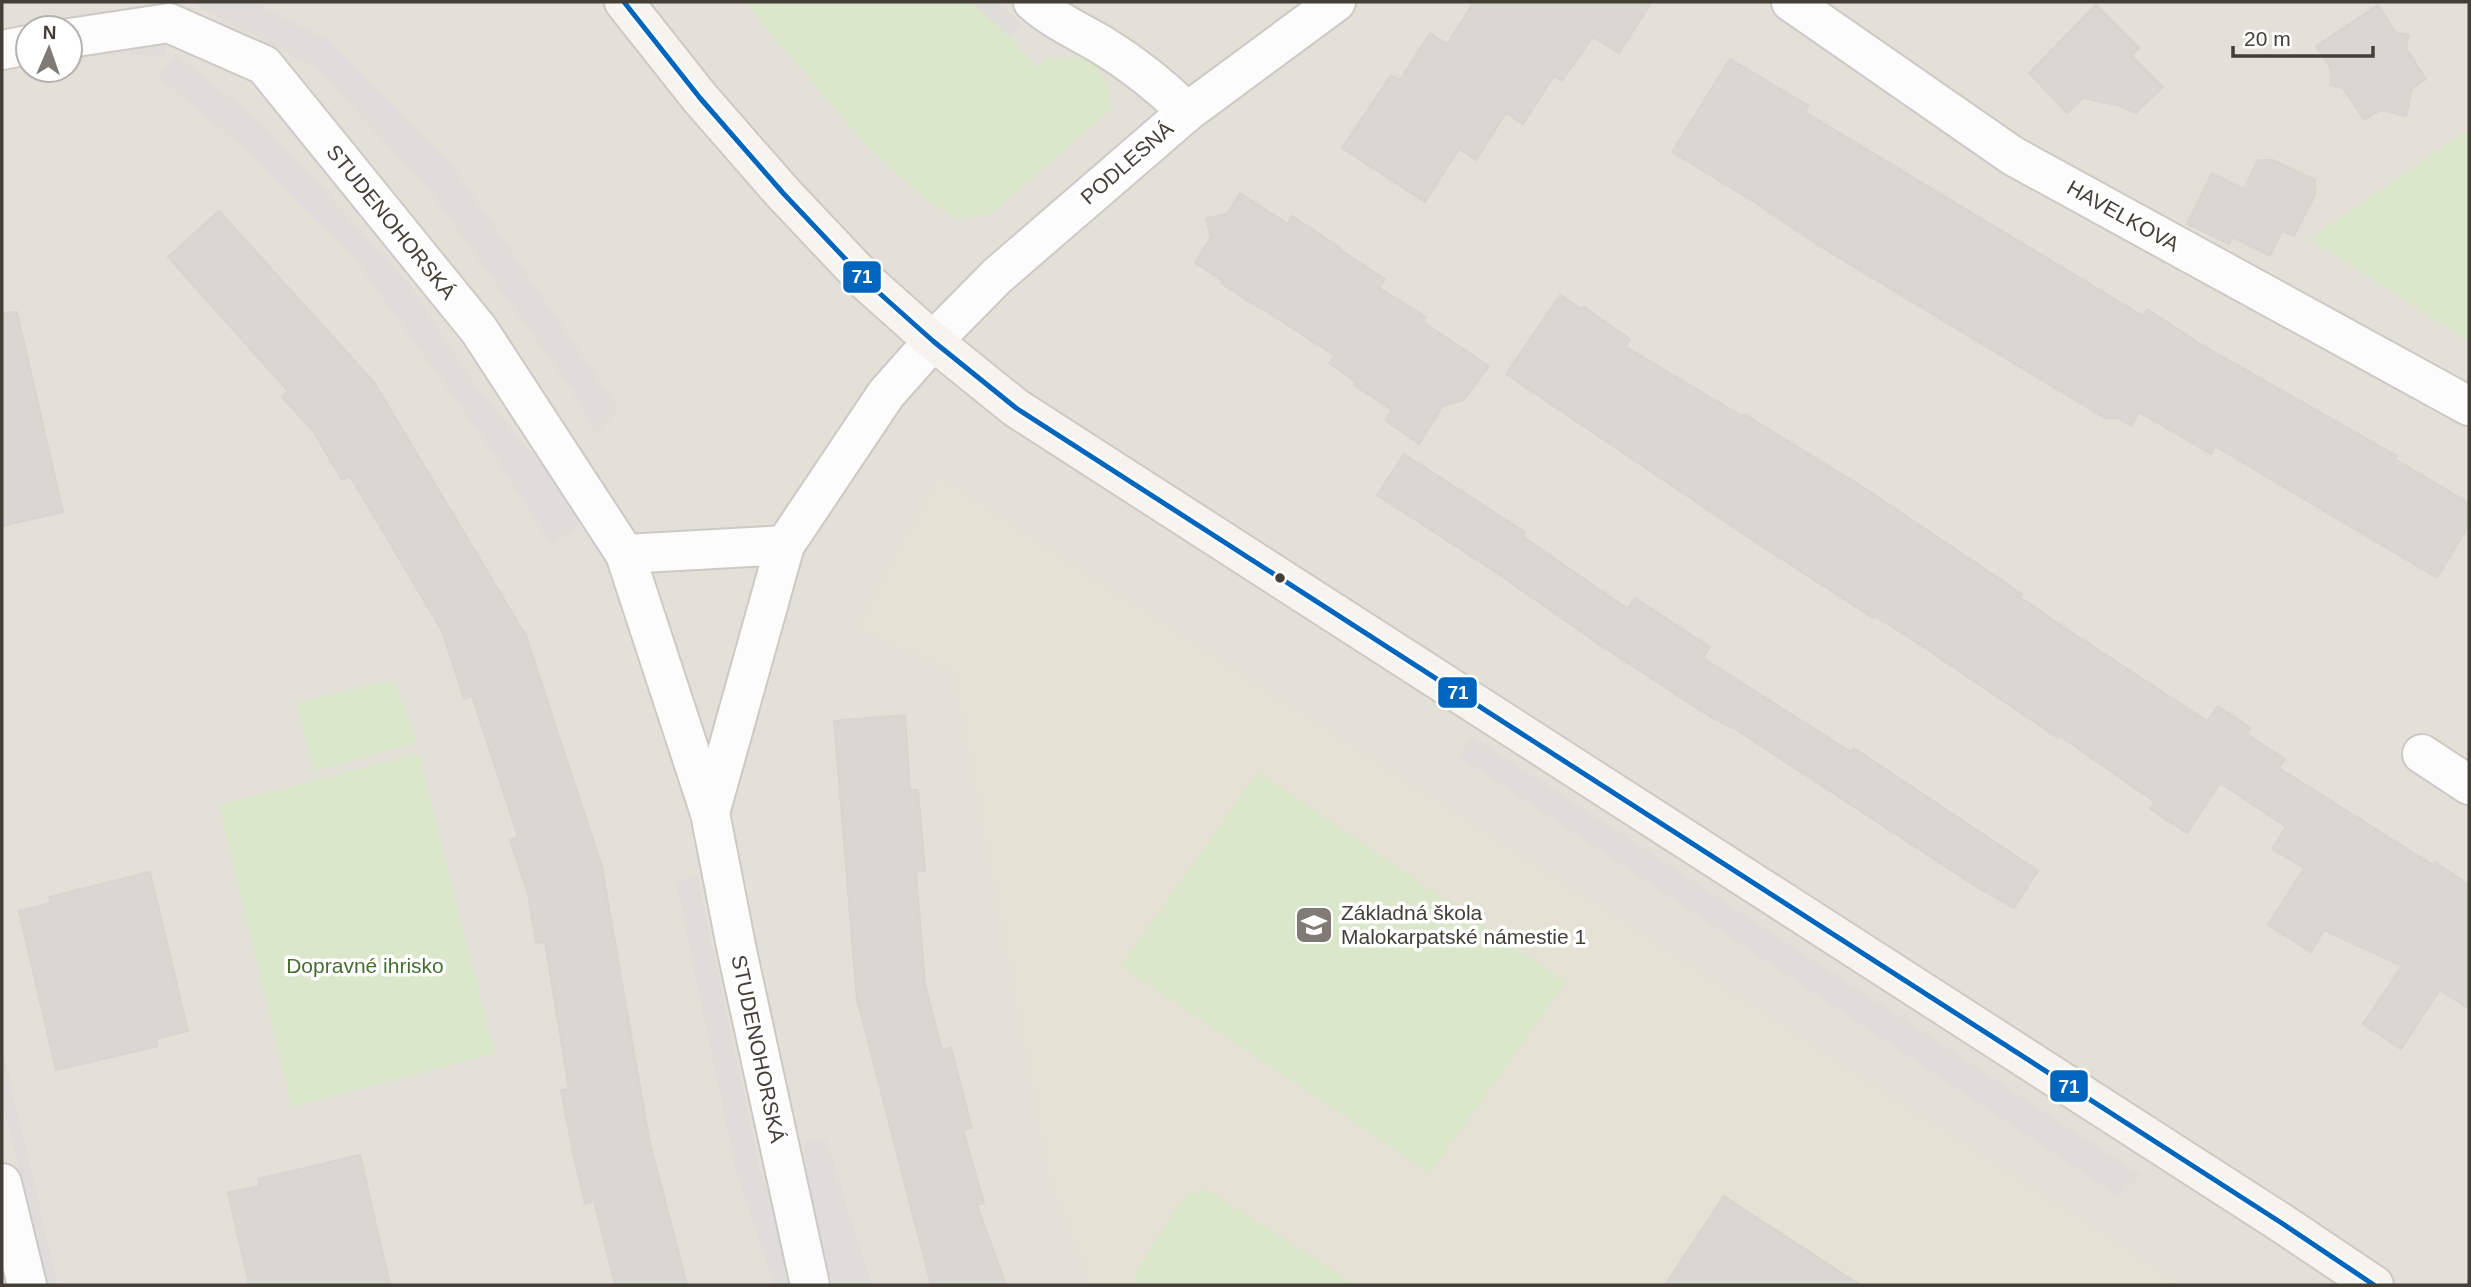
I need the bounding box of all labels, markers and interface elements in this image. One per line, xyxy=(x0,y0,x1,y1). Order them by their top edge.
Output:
north arrow xyxy=(14,14,84,84)
scale bar xyxy=(2233,14,2373,58)
text: N xyxy=(42,22,57,43)
text: 20 m xyxy=(2244,27,2291,50)
street label: PODLESNÁ xyxy=(1076,116,1177,209)
street label: STUDENOHORSKÁ xyxy=(322,140,461,303)
street label: HAVELKOVA xyxy=(2063,175,2183,256)
line badge: 71 xyxy=(842,260,882,294)
text: 71 xyxy=(851,266,873,287)
unlabelled marker xyxy=(1273,571,1287,585)
line badge: 71 xyxy=(1437,676,1478,709)
text: 71 xyxy=(1447,682,1469,703)
place label: Základná škola Malokarpatské námestie 1 xyxy=(1341,901,1586,948)
school or university icon: Základná škola Malokarpatské námestie 1 xyxy=(1293,904,1335,946)
street label: STUDENOHORSKÁ xyxy=(727,953,790,1145)
park label: Dopravné ihrisko xyxy=(286,954,444,977)
line badge: 71 xyxy=(2049,1069,2089,1103)
text: 71 xyxy=(2058,1076,2080,1097)

